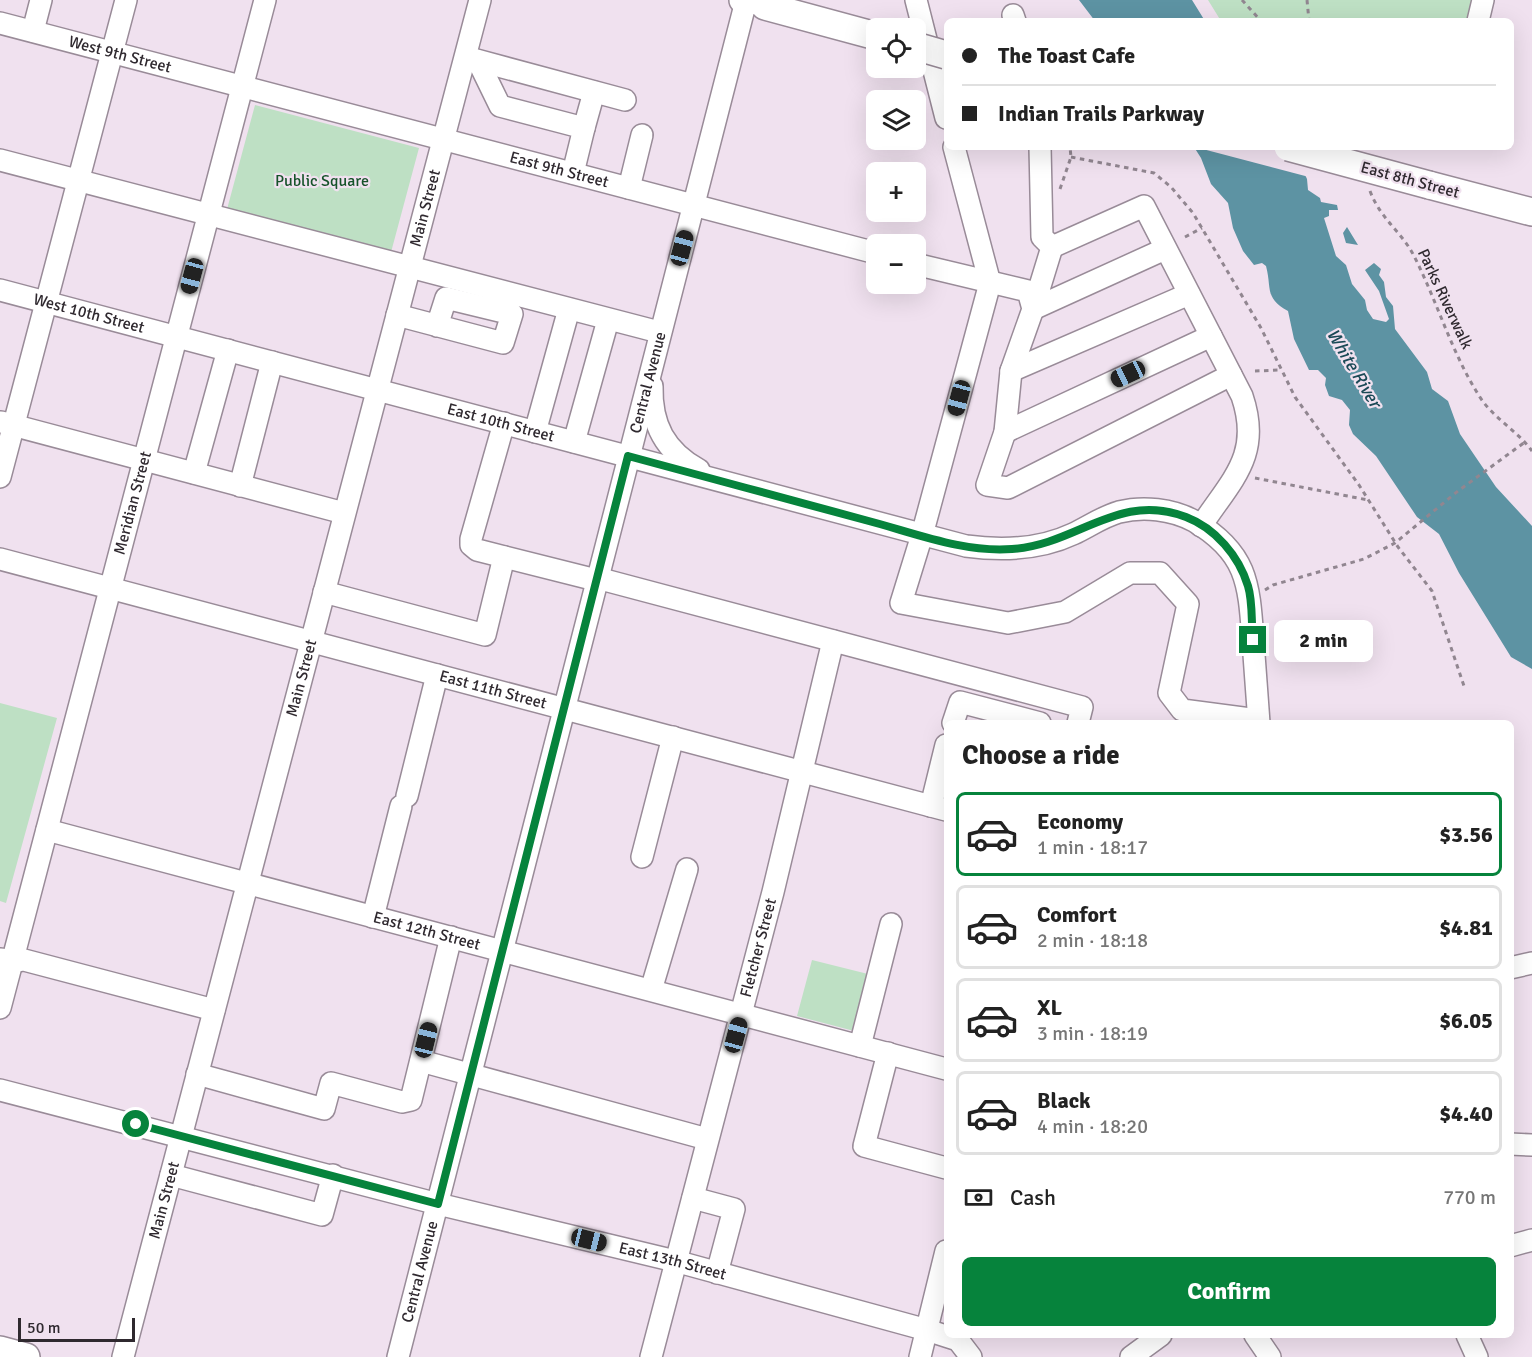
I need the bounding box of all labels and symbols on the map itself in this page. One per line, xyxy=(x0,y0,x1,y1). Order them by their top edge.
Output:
street label: West 9th Street xyxy=(66,31,174,78)
street label: East 9th Street xyxy=(507,147,611,192)
street label: East 8th Street xyxy=(1358,157,1462,203)
street label: Main Street xyxy=(405,167,445,249)
park label: Public Square xyxy=(275,171,369,191)
car xyxy=(669,228,695,268)
street label: Parks Riverwalk xyxy=(1413,246,1477,352)
car xyxy=(179,256,205,296)
street label: West 10th Street xyxy=(31,289,147,338)
water label: White River xyxy=(1322,325,1387,413)
street label: Central Avenue xyxy=(625,330,671,435)
car xyxy=(1108,358,1148,390)
car xyxy=(946,378,972,418)
street label: East 10th Street xyxy=(445,399,557,447)
street label: Meridian Street xyxy=(110,449,156,557)
callout: 2 min xyxy=(1274,619,1373,661)
route end xyxy=(1239,626,1266,653)
street label: Main Street xyxy=(282,637,321,719)
street label: East 11th Street xyxy=(437,666,549,714)
street label: Fletcher Street xyxy=(736,896,781,1000)
street label: East 12th Street xyxy=(371,907,483,955)
car xyxy=(723,1015,749,1055)
car xyxy=(413,1020,439,1060)
route start xyxy=(122,1110,149,1137)
street label: Main Street xyxy=(144,1159,184,1241)
street label: Central Avenue xyxy=(397,1219,443,1325)
car xyxy=(569,1227,609,1253)
street label: East 13th Street xyxy=(617,1238,729,1285)
scale bar xyxy=(18,1315,135,1342)

